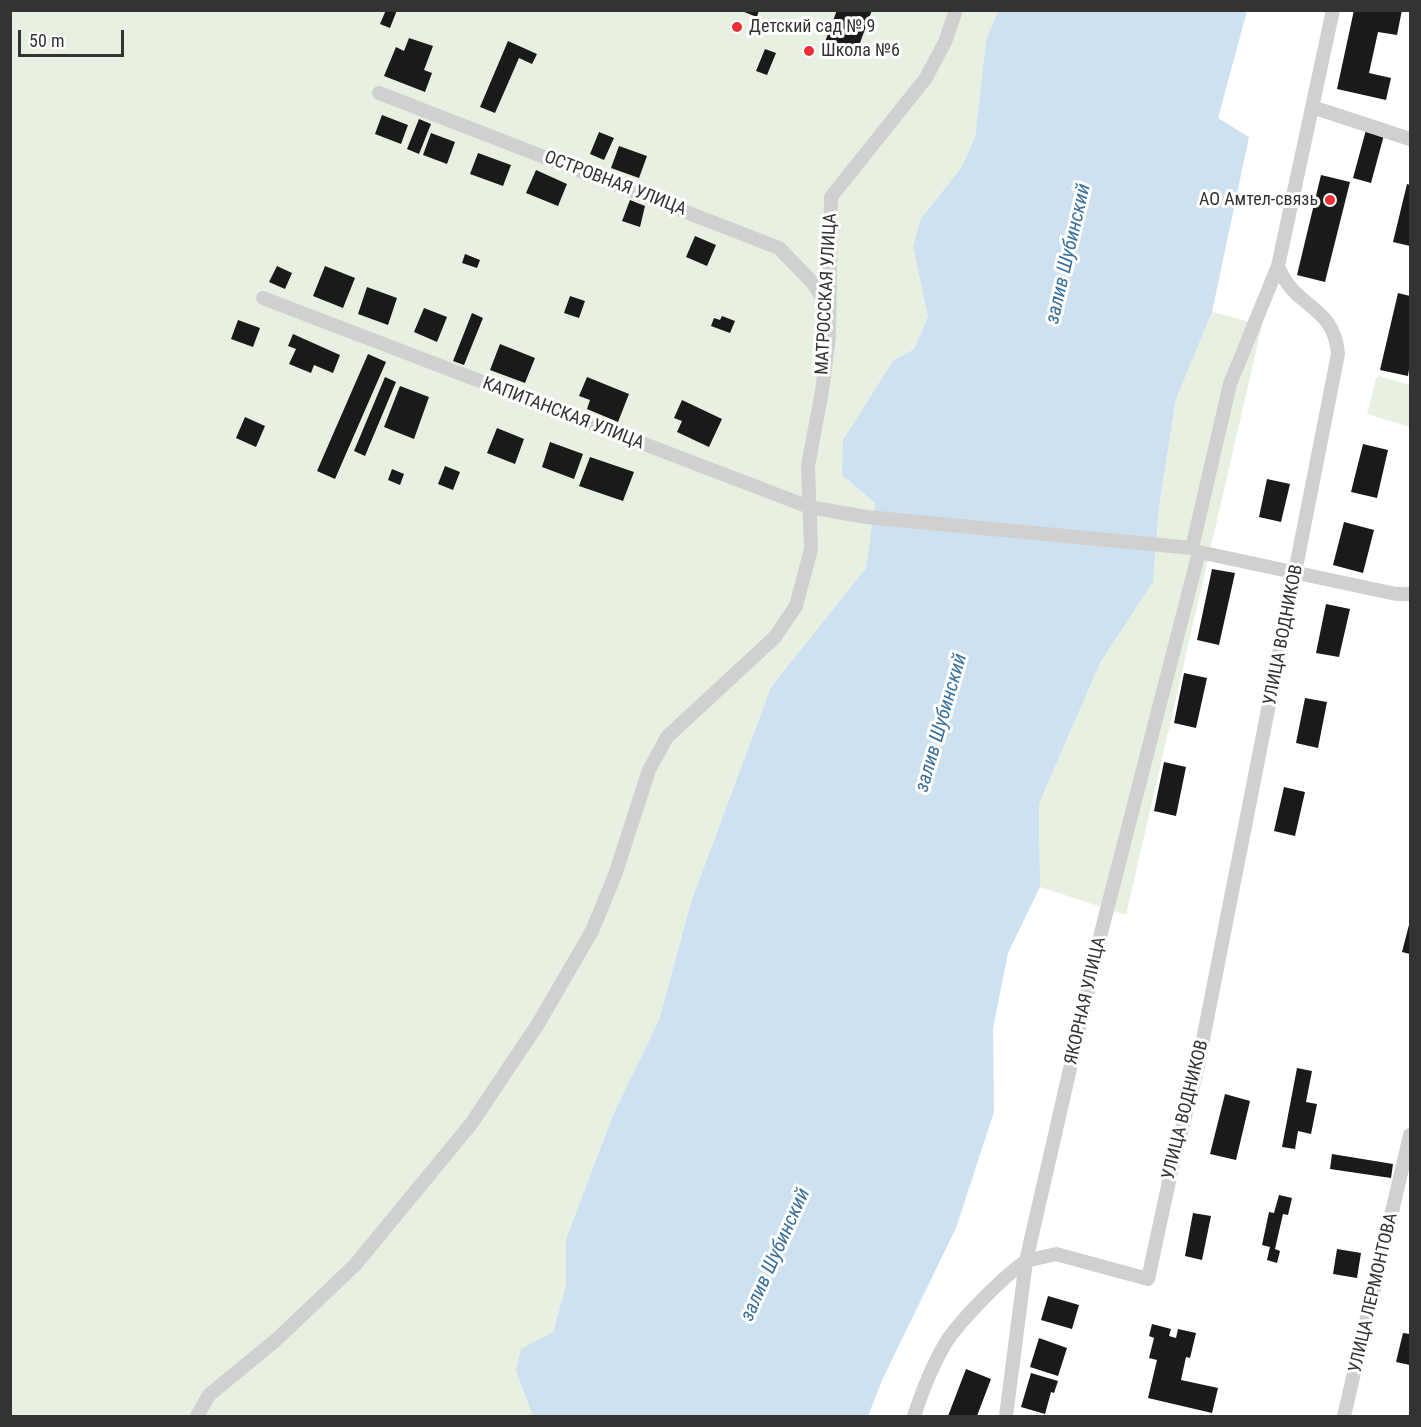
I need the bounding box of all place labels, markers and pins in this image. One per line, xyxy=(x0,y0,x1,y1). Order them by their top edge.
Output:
place label: Детский сад № 9 xyxy=(749,16,875,38)
marker: Детский сад № 9 xyxy=(730,20,744,34)
place label: Школа №6 xyxy=(821,40,900,62)
marker: Школа №6 xyxy=(802,44,816,58)
place label: АО Амтел-связь xyxy=(1199,189,1318,211)
marker: АО Амтел-связь xyxy=(1323,193,1337,207)

